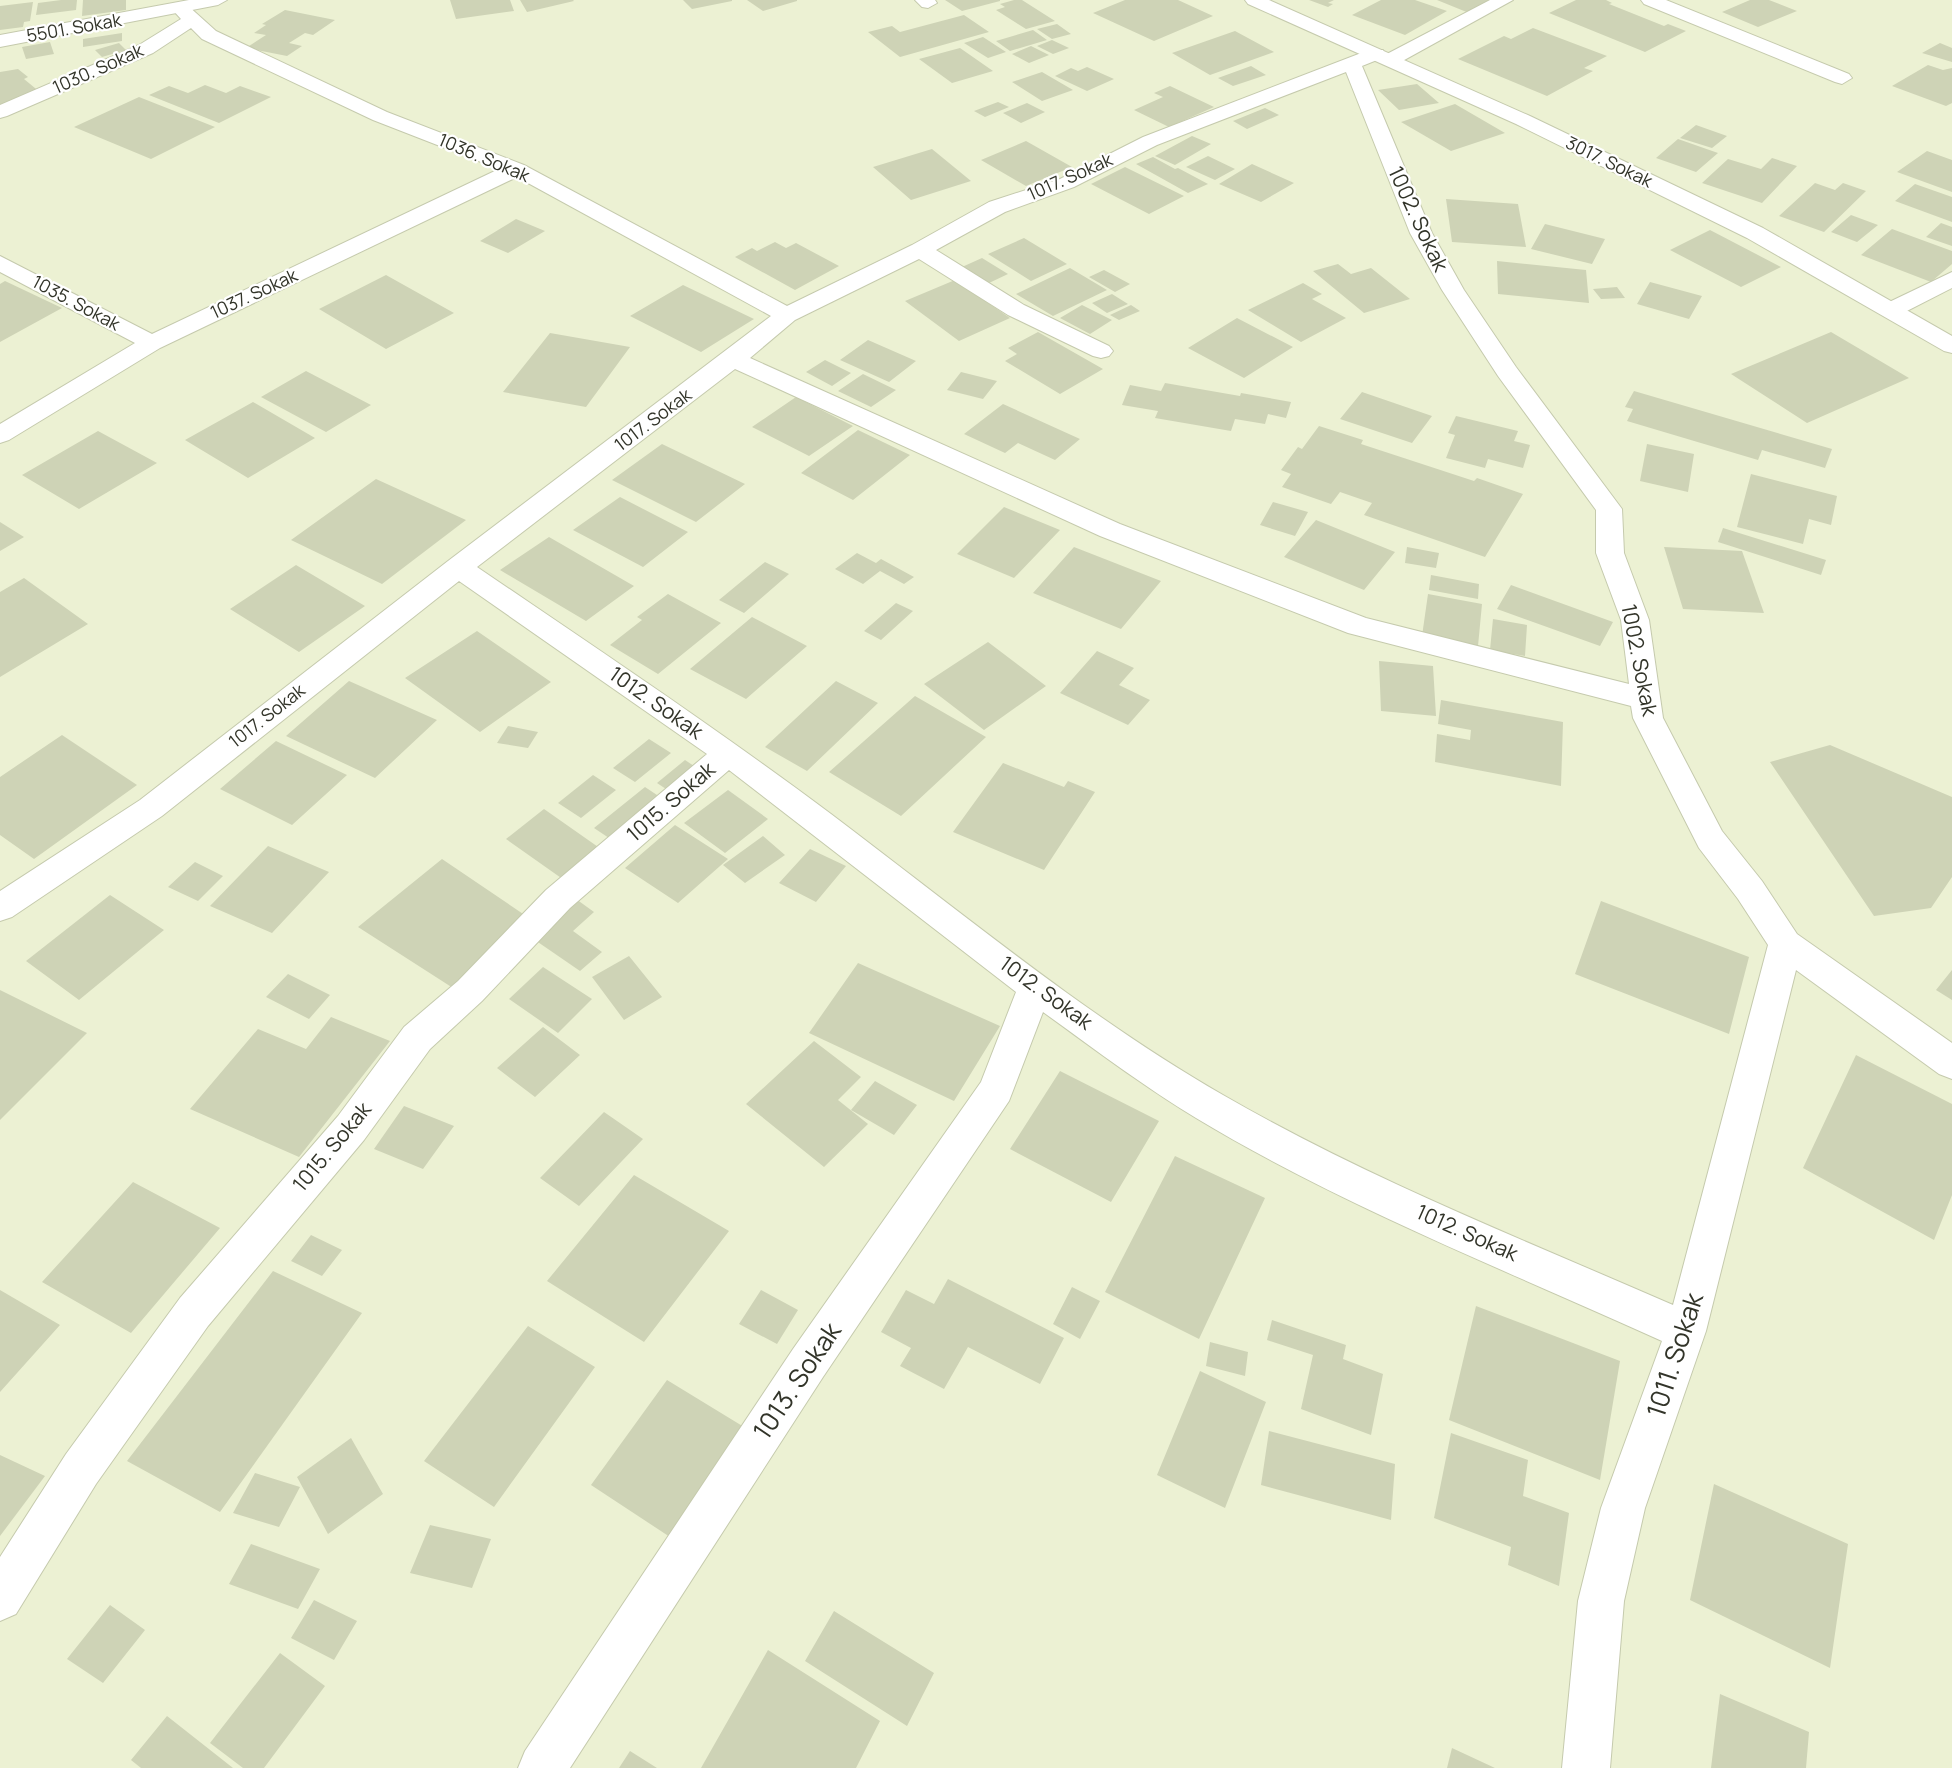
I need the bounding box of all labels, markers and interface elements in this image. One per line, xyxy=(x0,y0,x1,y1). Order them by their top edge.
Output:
street label: 5501. Sokak xyxy=(25,7,124,47)
street label: 1030. Sokak xyxy=(49,37,148,99)
street label: 1036. Sokak xyxy=(435,127,535,187)
street label: 3017. Sokak xyxy=(1562,130,1658,193)
street label: 1017. Sokak xyxy=(1023,146,1117,205)
street label: 1002. Sokak xyxy=(1382,161,1456,276)
street label: 1037. Sokak xyxy=(206,262,302,324)
street label: 1035. Sokak xyxy=(28,269,125,336)
street label: 1017. Sokak xyxy=(609,382,697,456)
street label: 1002. Sokak xyxy=(1615,602,1665,719)
street label: 1012. Sokak xyxy=(604,660,710,745)
street label: 1017. Sokak xyxy=(223,677,310,753)
street label: 1015. Sokak xyxy=(620,755,721,847)
street label: 1012. Sokak xyxy=(994,949,1099,1036)
street label: 1015. Sokak xyxy=(286,1095,377,1197)
street label: 1012. Sokak xyxy=(1412,1197,1523,1267)
street label: 1011. Sokak xyxy=(1637,1287,1711,1421)
street label: 1013. Sokak xyxy=(744,1314,849,1446)

